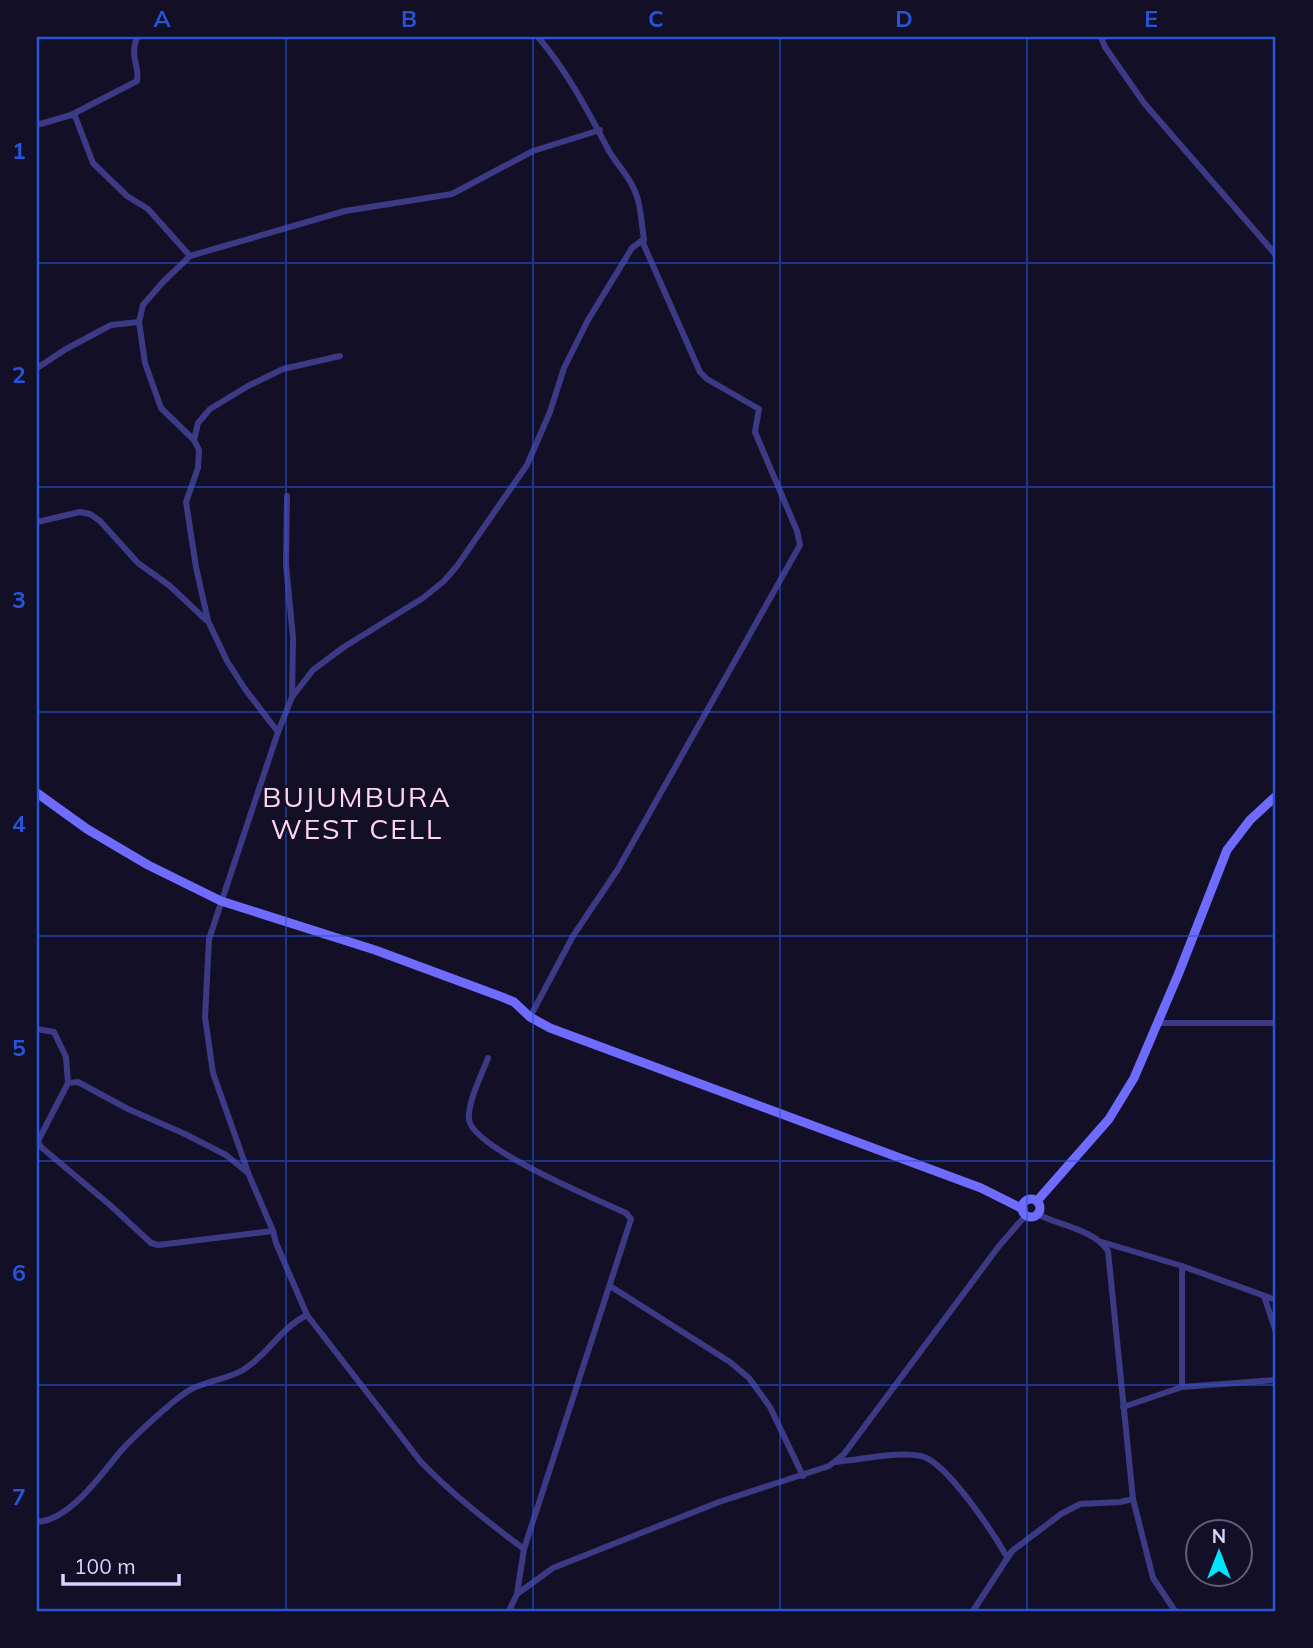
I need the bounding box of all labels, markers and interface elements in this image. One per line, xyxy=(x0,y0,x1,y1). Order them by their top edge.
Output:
text: A xyxy=(153,4,171,33)
text: B xyxy=(401,4,417,33)
text: C xyxy=(648,4,664,33)
text: D xyxy=(895,4,913,33)
text: E xyxy=(1144,4,1158,33)
text: 1 xyxy=(12,136,26,165)
text: 2 xyxy=(12,360,26,389)
text: 3 xyxy=(12,585,26,614)
district label: BUJUMBURA WEST CELL xyxy=(262,779,452,846)
text: 4 xyxy=(12,809,26,838)
text: 5 xyxy=(12,1033,26,1062)
text: 6 xyxy=(12,1258,26,1287)
text: 7 xyxy=(12,1482,26,1511)
north arrow xyxy=(1184,1518,1254,1588)
text: N xyxy=(1212,1524,1226,1548)
scale bar xyxy=(63,1543,178,1587)
text: 100 m xyxy=(74,1553,136,1579)

